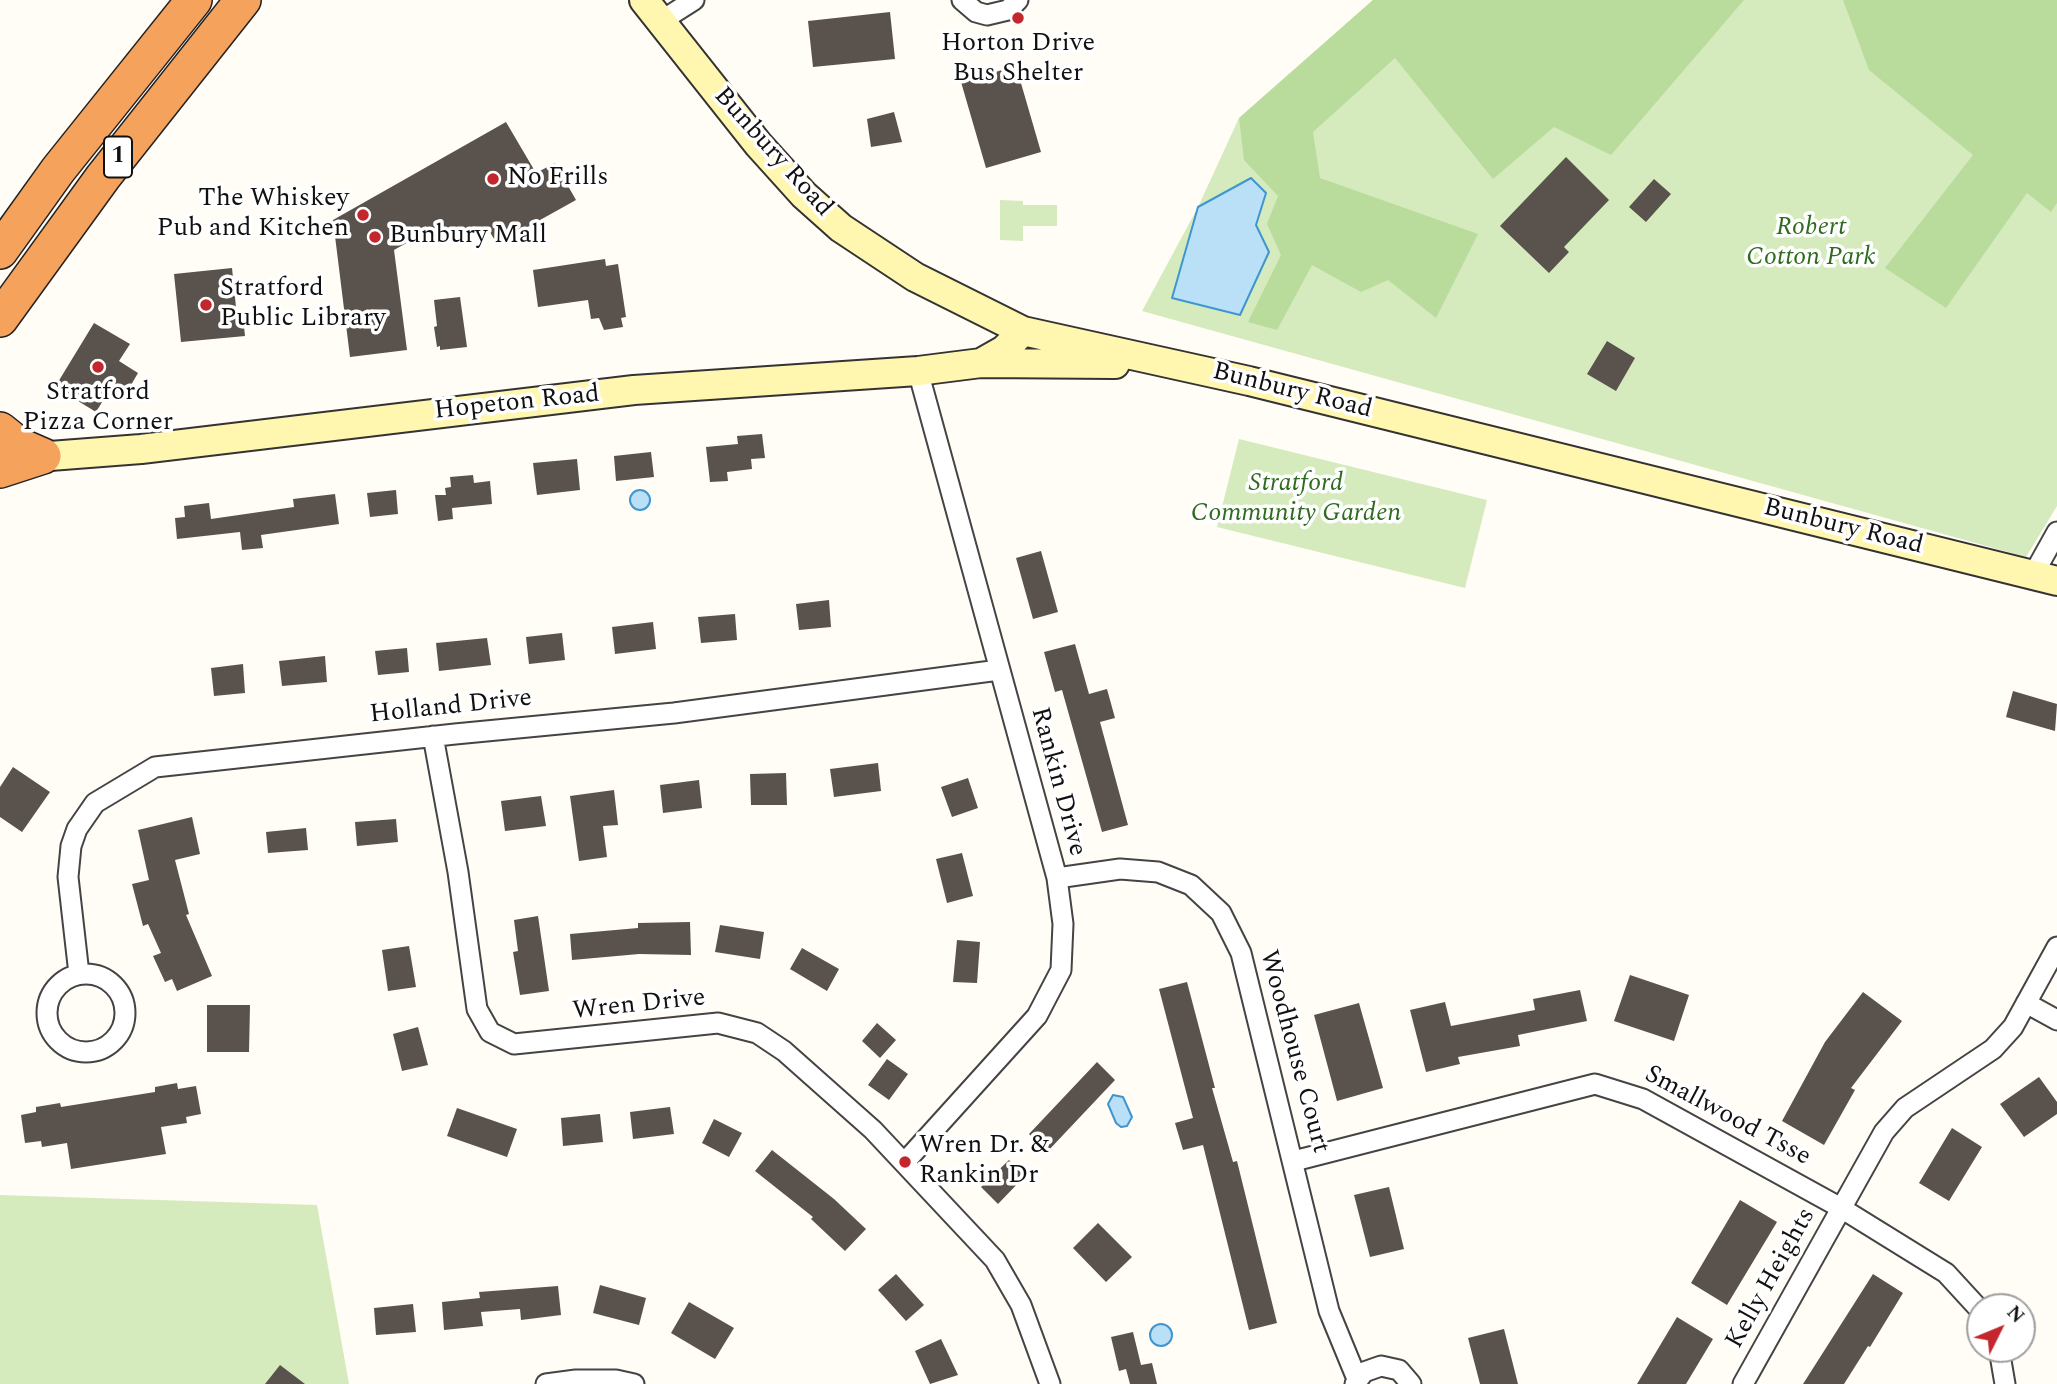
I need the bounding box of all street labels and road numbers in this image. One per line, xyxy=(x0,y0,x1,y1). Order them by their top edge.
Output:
street label: Bunbury Road xyxy=(706,82,838,224)
road number: 1 xyxy=(104,136,132,177)
street label: Bunbury Road xyxy=(1209,357,1375,427)
street label: Hopeton Road xyxy=(433,380,601,428)
street label: Bunbury Road xyxy=(1760,493,1926,563)
street label: Holland Drive xyxy=(368,684,534,732)
street label: Rankin Drive xyxy=(1022,704,1092,860)
street label: Woodhouse Court xyxy=(1251,947,1335,1157)
street label: Wren Drive xyxy=(571,984,707,1028)
street label: Smallwood Tsse xyxy=(1639,1060,1815,1174)
street label: Kelly Heights xyxy=(1720,1203,1824,1355)

